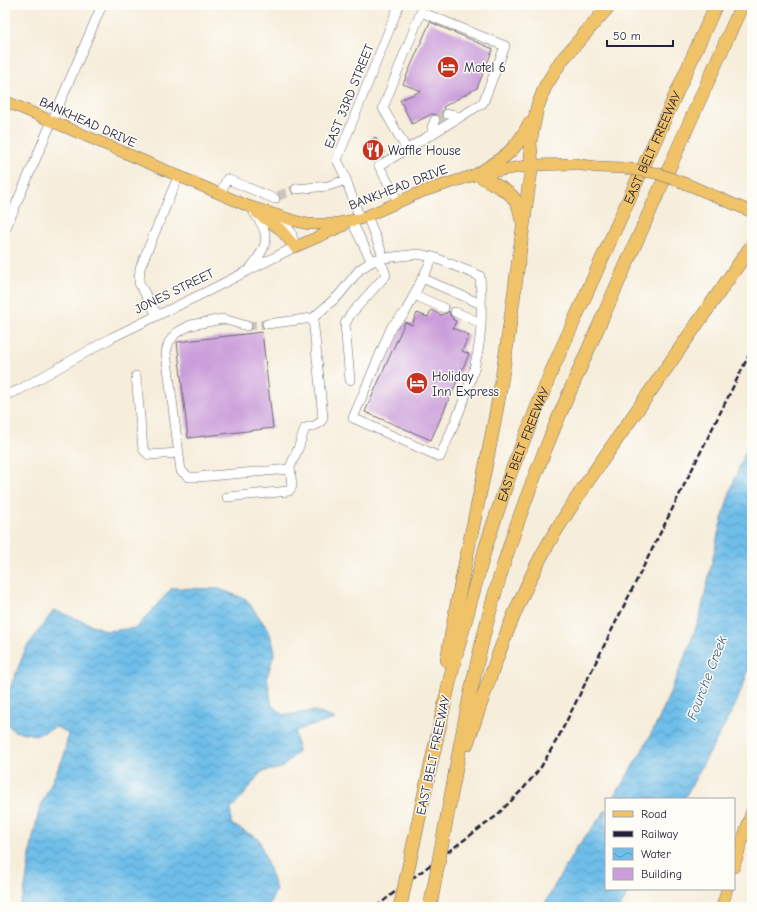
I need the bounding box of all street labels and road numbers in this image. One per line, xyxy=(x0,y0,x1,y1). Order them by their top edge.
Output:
street label: EAST 33RD STREET xyxy=(321,41,377,150)
street label: EAST BELT FREEWAY xyxy=(620,88,684,206)
street label: BANKHEAD DRIVE xyxy=(37,94,139,150)
street label: BANKHEAD DRIVE xyxy=(346,161,450,213)
street label: JONES STREET xyxy=(132,265,216,317)
street label: EAST BELT FREEWAY xyxy=(494,384,552,504)
street label: EAST BELT FREEWAY xyxy=(413,693,453,816)

